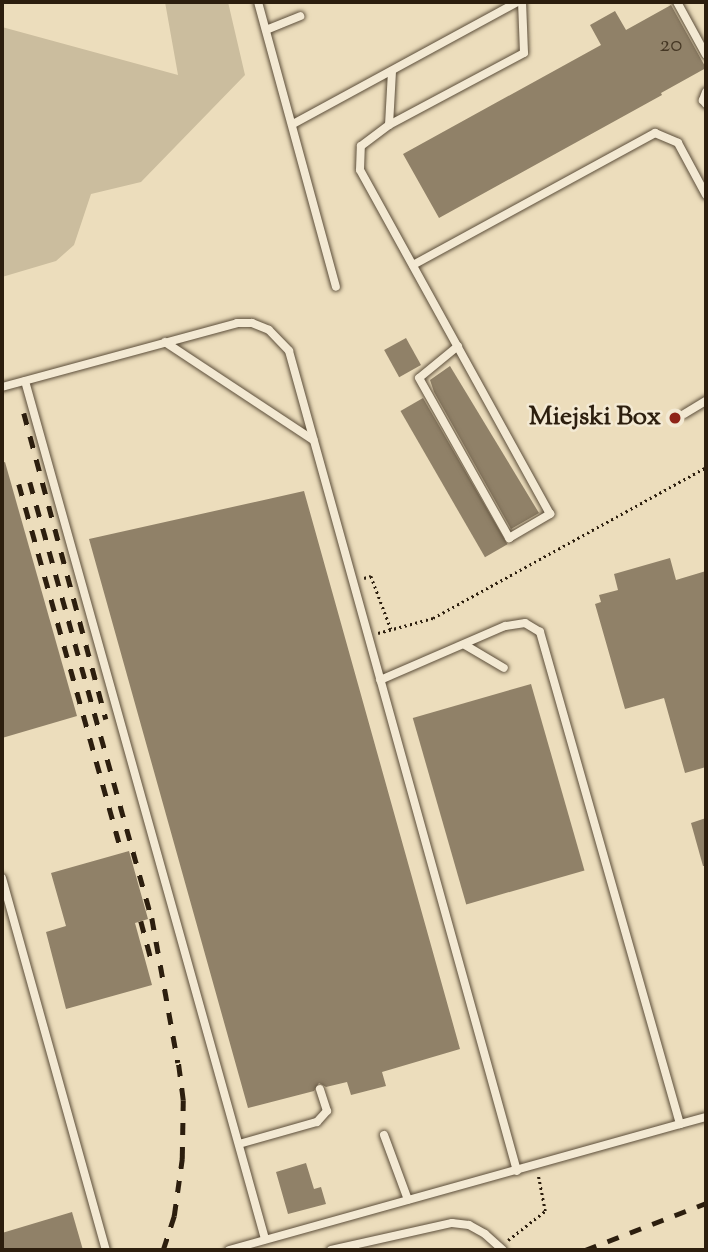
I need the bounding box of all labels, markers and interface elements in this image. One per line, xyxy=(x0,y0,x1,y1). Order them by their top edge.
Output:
house number: 20 xyxy=(660,32,682,60)
place label: Miejski Box xyxy=(529,402,661,434)
marker: Miejski Box xyxy=(667,410,683,426)

